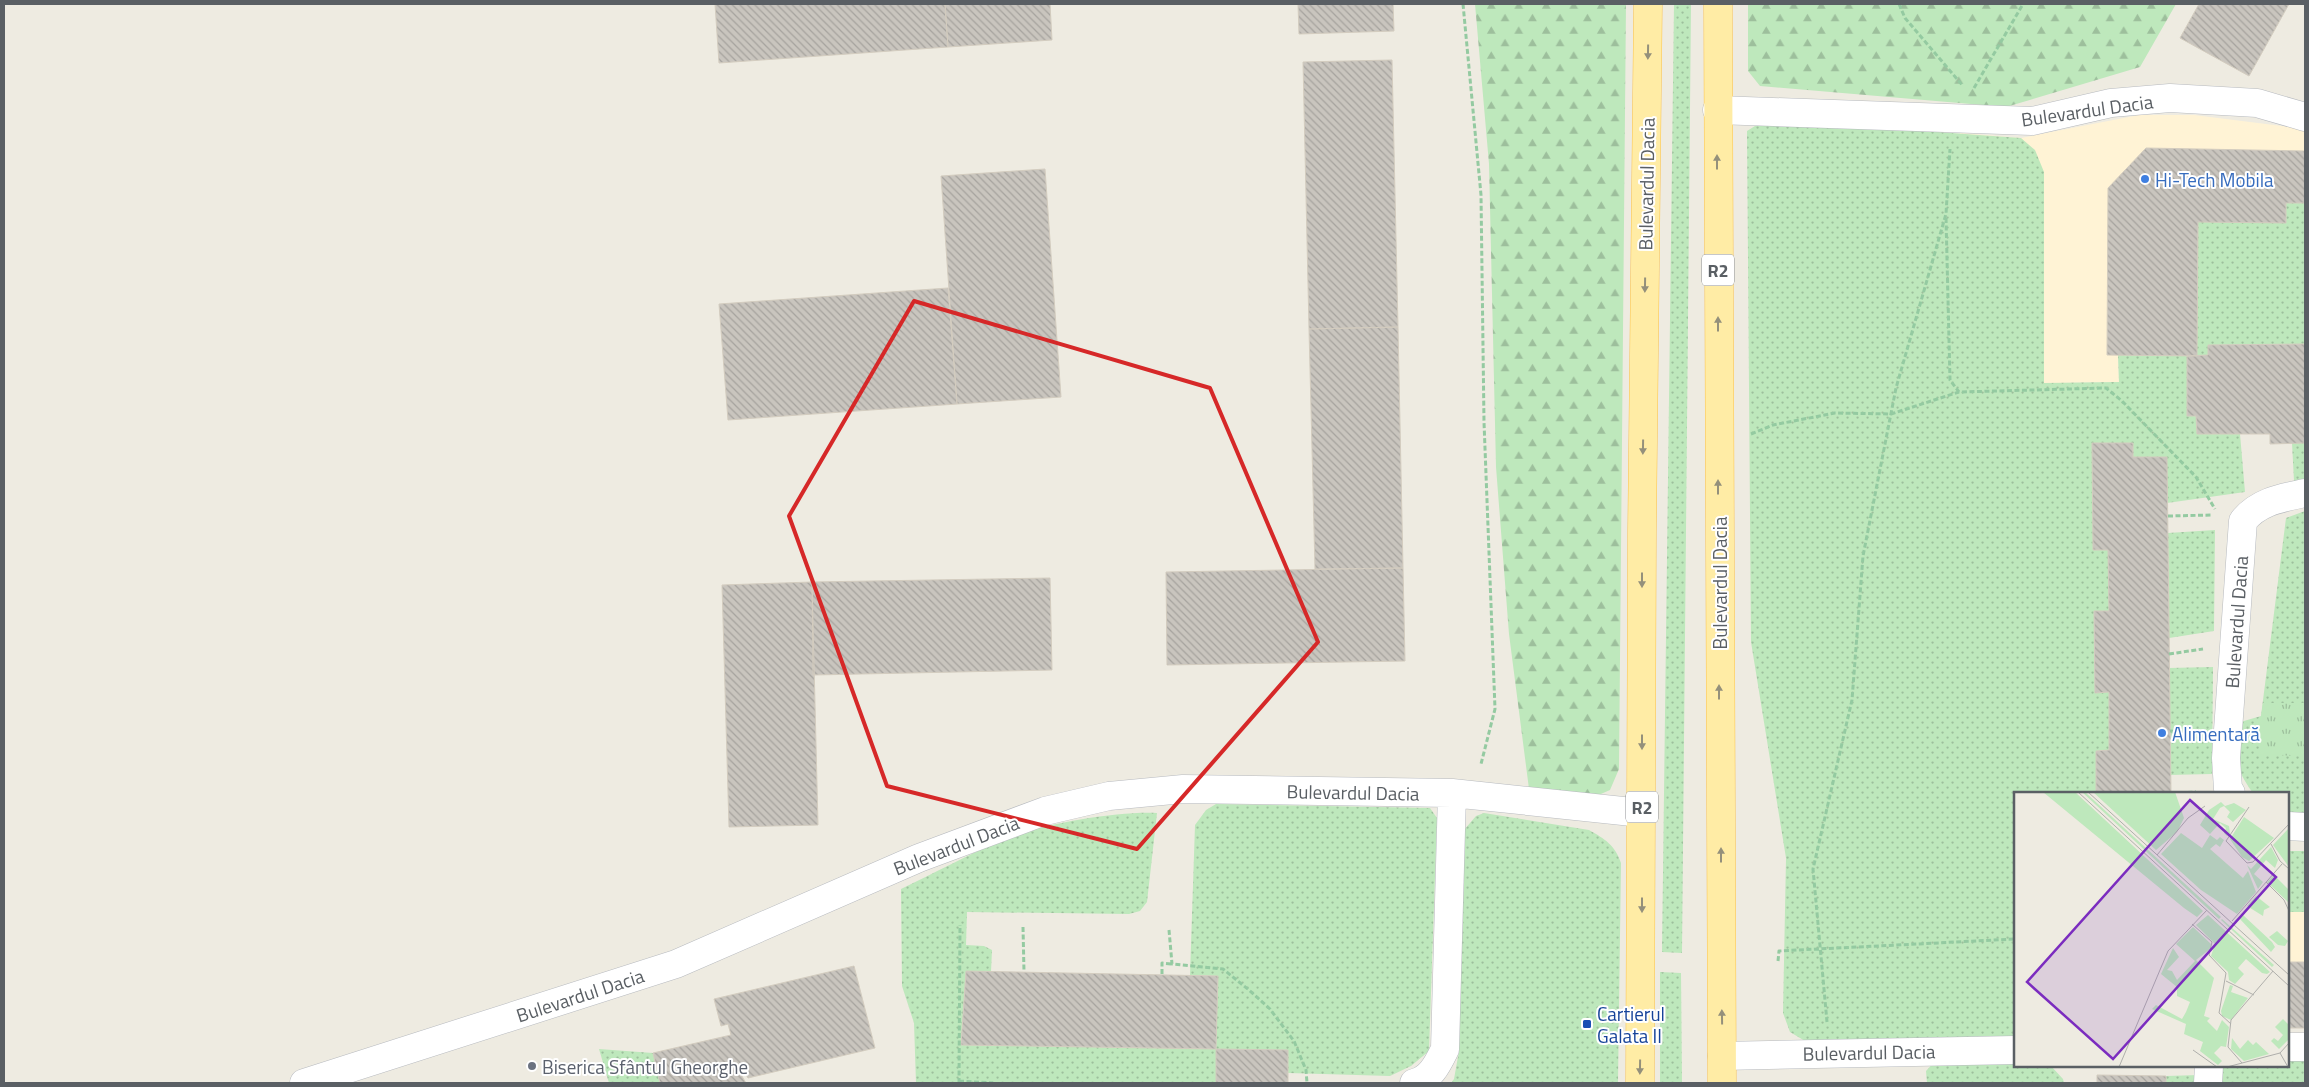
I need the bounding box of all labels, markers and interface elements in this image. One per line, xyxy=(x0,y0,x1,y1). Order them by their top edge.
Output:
one-way arrow xyxy=(1643,45,1651,61)
street label: Bulevardul Dacia xyxy=(2019,86,2155,134)
street label: Bulevardul Dacia xyxy=(1630,117,1662,251)
one-way arrow xyxy=(1713,154,1721,170)
place label: Hi-Tech Mobila xyxy=(2155,165,2274,194)
marker: Hi-Tech Mobila xyxy=(2139,173,2151,185)
road number: R2 xyxy=(1702,254,1734,286)
one-way arrow xyxy=(1641,277,1649,293)
one-way arrow xyxy=(1714,316,1722,332)
one-way arrow xyxy=(1639,440,1647,456)
one-way arrow xyxy=(1714,479,1722,495)
street label: Bulevardul Dacia xyxy=(1705,516,1734,649)
street label: Bulevardul Dacia xyxy=(2217,554,2255,689)
one-way arrow xyxy=(1638,572,1646,588)
one-way arrow xyxy=(1715,684,1723,700)
place label: Alimentară xyxy=(2172,719,2260,748)
marker: Alimentară xyxy=(2156,727,2168,739)
one-way arrow xyxy=(1638,734,1646,750)
street label: Bulevardul Dacia xyxy=(1286,776,1420,808)
road number: R2 xyxy=(1626,792,1658,822)
inset map xyxy=(2014,792,2289,1067)
street label: Bulevardul Dacia xyxy=(889,807,1024,882)
one-way arrow xyxy=(1717,846,1725,862)
one-way arrow xyxy=(1638,897,1646,913)
street label: Bulevardul Dacia xyxy=(512,961,648,1029)
place label: Cartierul Galata II xyxy=(1597,999,1665,1050)
one-way arrow xyxy=(1718,1009,1726,1025)
marker: Cartierul Galata II xyxy=(1581,1018,1593,1030)
street label: Bulevardul Dacia xyxy=(1802,1036,1936,1068)
place label: Biserica Sfântul Gheorghe xyxy=(542,1052,748,1081)
one-way arrow xyxy=(1636,1059,1644,1075)
marker: Biserica Sfântul Gheorghe xyxy=(526,1060,538,1072)

